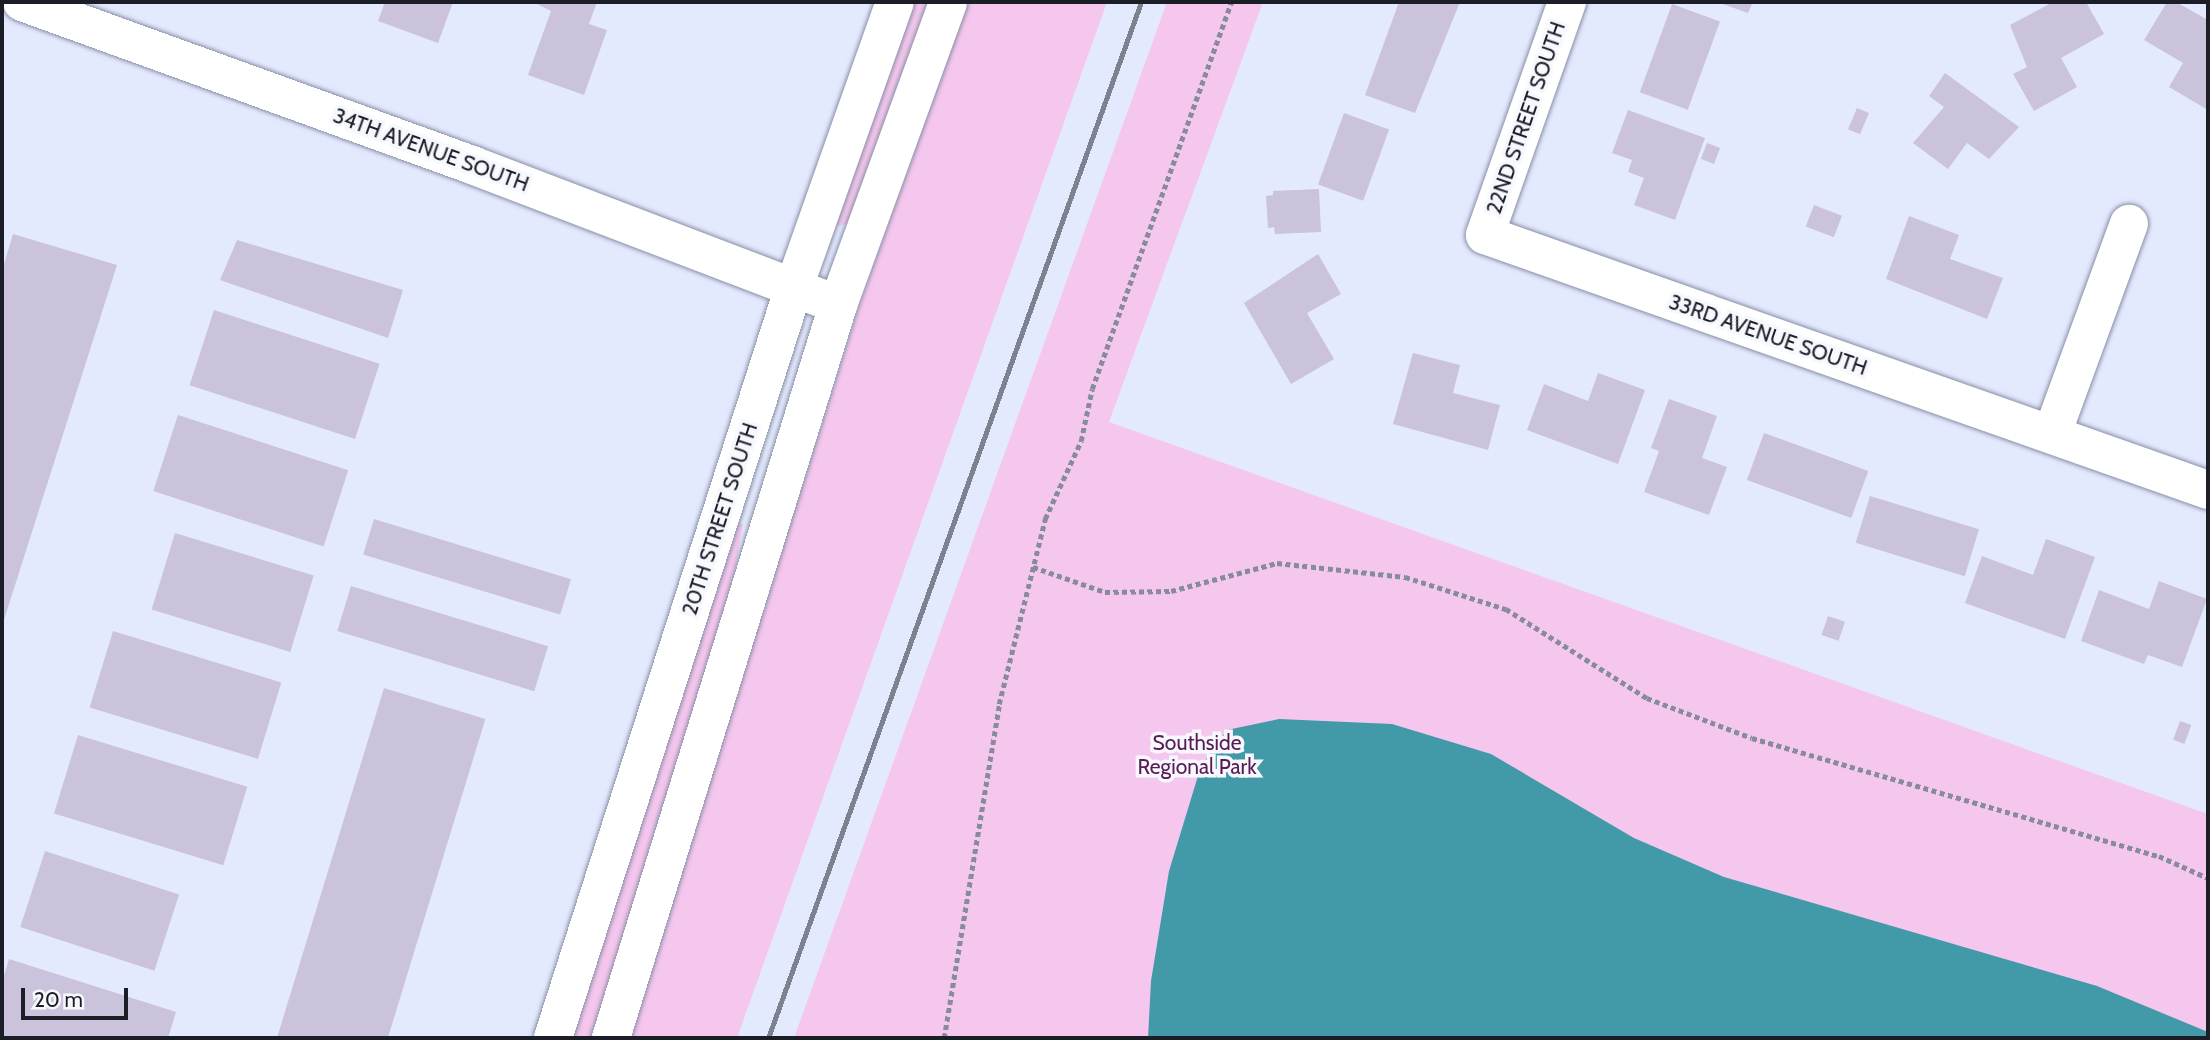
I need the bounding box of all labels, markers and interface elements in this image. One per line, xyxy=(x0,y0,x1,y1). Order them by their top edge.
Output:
street label: 22ND STREET SOUTH xyxy=(1481,19,1571,217)
street label: 34TH AVENUE SOUTH xyxy=(330,103,532,197)
street label: 33RD AVENUE SOUTH xyxy=(1666,289,1870,381)
street label: 20TH STREET SOUTH xyxy=(677,420,763,618)
park label: Southside Regional Park xyxy=(1137,730,1257,780)
scale bar xyxy=(24,974,131,1018)
text: 20 m xyxy=(34,987,83,1012)

